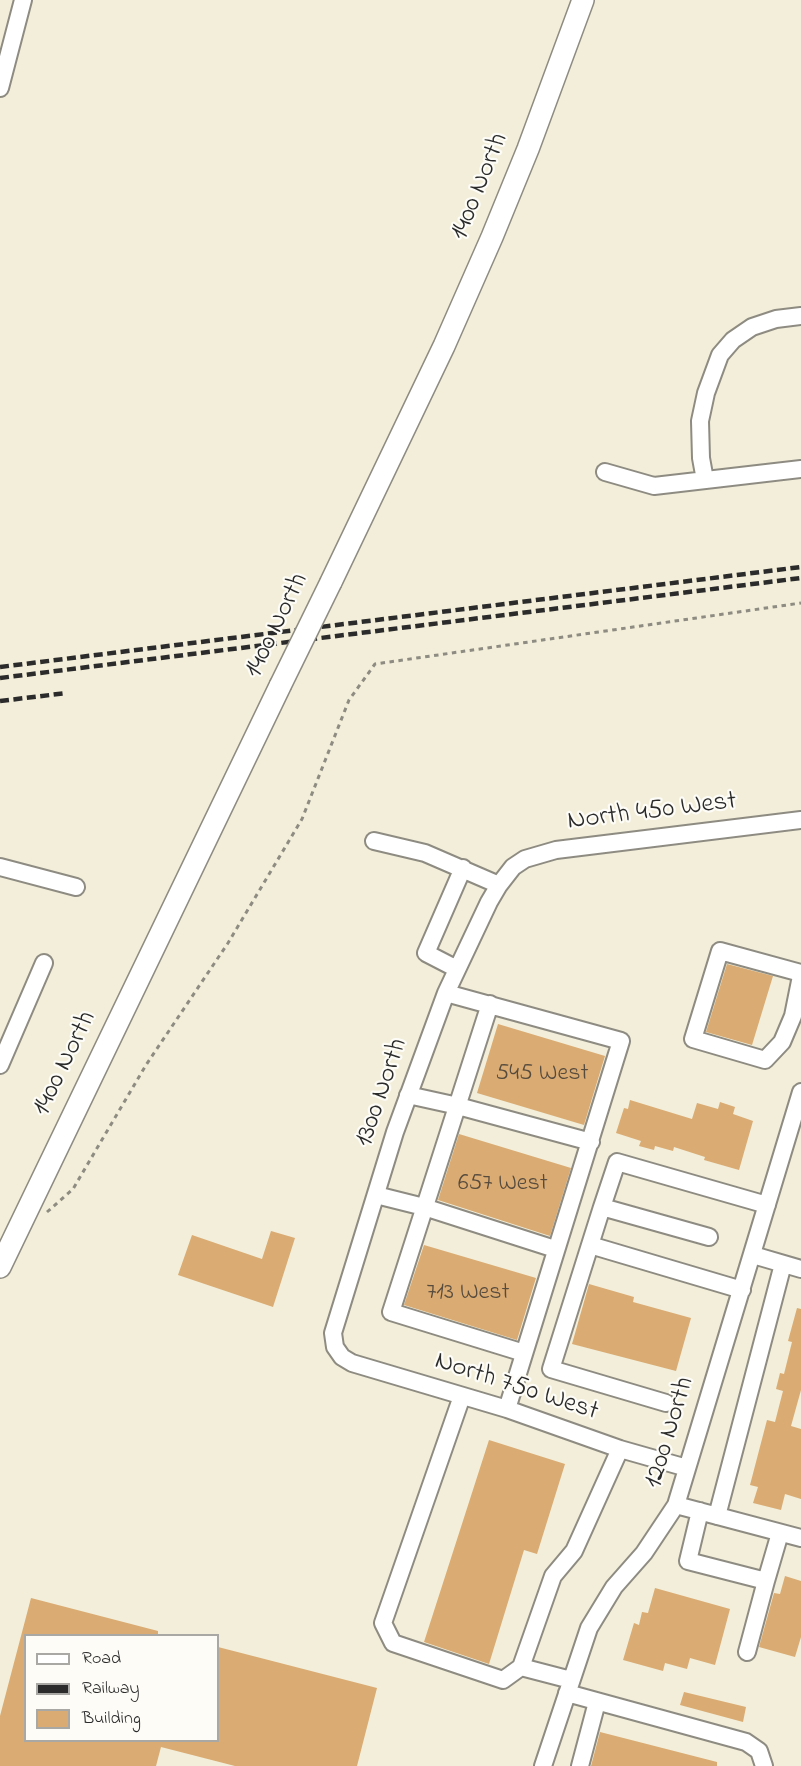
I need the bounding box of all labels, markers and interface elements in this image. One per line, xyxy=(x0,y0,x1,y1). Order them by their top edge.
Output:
street label: 1400 North xyxy=(445,129,517,245)
street label: 1400 North xyxy=(239,568,317,684)
street label: North 450 West xyxy=(566,787,738,839)
street label: 1400 North xyxy=(27,1006,105,1122)
street label: 1300 North xyxy=(349,1035,417,1151)
house number: 545 West xyxy=(496,1061,588,1089)
house number: 657 West xyxy=(458,1171,548,1199)
house number: 713 West xyxy=(426,1280,510,1308)
street label: North 750 West xyxy=(430,1346,602,1430)
street label: 1200 North xyxy=(639,1373,703,1493)
legend xyxy=(24,1634,219,1742)
text: Road xyxy=(82,1646,121,1672)
text: Railway xyxy=(82,1676,139,1702)
text: Building xyxy=(82,1706,141,1732)

